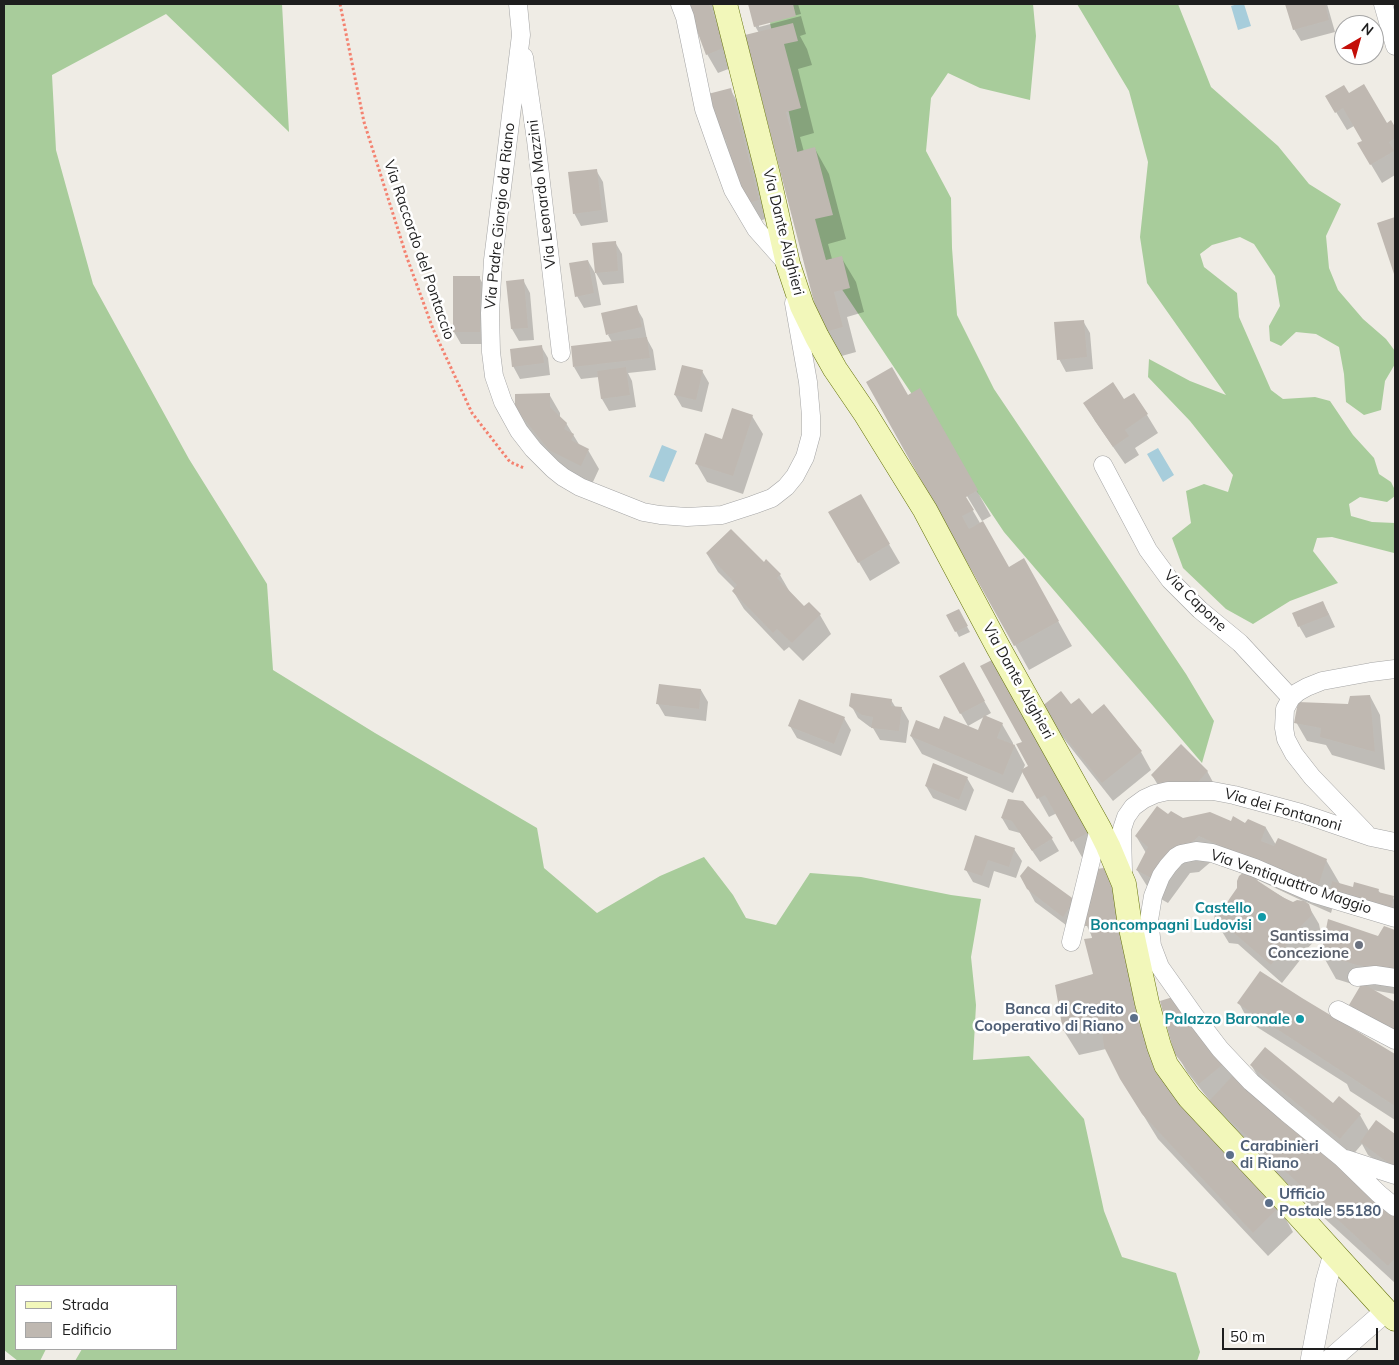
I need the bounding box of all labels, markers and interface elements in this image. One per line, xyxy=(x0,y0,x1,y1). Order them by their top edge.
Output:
north arrow xyxy=(1334,15,1384,65)
text: N xyxy=(1358,19,1377,39)
street label: Via Leonardo Mazzini xyxy=(524,119,560,269)
street label: Via Padre Giorgio da Riano xyxy=(481,122,519,310)
street label: Via Raccordo del Pontaccio xyxy=(380,158,458,342)
street label: Via Dante Alighieri xyxy=(759,167,807,297)
street label: Via Capone xyxy=(1160,567,1230,635)
street label: Via Dante Alighieri xyxy=(979,620,1057,742)
street label: Via dei Fontanoni xyxy=(1222,785,1344,835)
street label: Via Ventiquattro Maggio xyxy=(1208,846,1374,918)
place label: Castello Boncompagni Ludovisi xyxy=(1090,899,1252,934)
marker: Castello Boncompagni Ludovisi xyxy=(1256,911,1268,923)
place label: Santissima Concezione xyxy=(1268,927,1349,962)
marker: Santissima Concezione xyxy=(1353,939,1365,951)
place label: Banca di Credito Cooperativo di Riano xyxy=(974,1000,1124,1035)
place label: Palazzo Baronale xyxy=(1164,1010,1290,1028)
marker: Banca di Credito Cooperativo di Riano xyxy=(1128,1012,1140,1024)
marker: Palazzo Baronale xyxy=(1294,1013,1306,1025)
place label: Carabinieri di Riano xyxy=(1240,1137,1319,1172)
marker: Carabinieri di Riano xyxy=(1224,1149,1236,1161)
place label: Ufficio Postale 55180 xyxy=(1279,1185,1381,1220)
marker: Ufficio Postale 55180 xyxy=(1263,1197,1275,1209)
legend xyxy=(15,1285,178,1350)
text: Strada xyxy=(62,1295,109,1314)
scale bar xyxy=(1224,1318,1380,1350)
text: Edificio xyxy=(62,1320,112,1339)
text: 50 m xyxy=(1230,1327,1265,1346)

